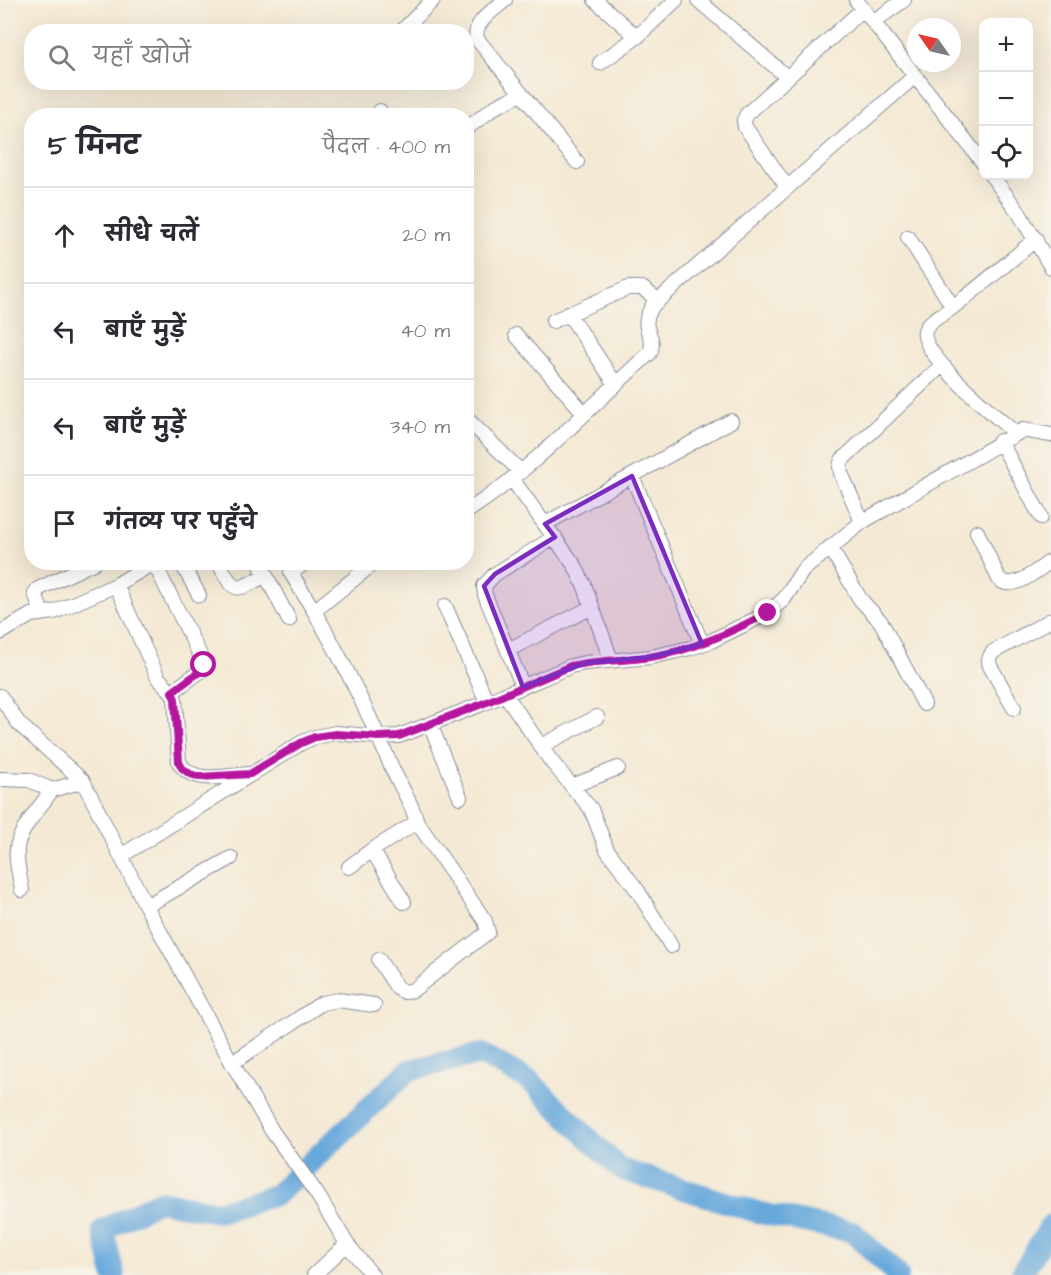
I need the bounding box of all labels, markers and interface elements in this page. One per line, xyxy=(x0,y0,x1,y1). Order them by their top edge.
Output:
north arrow xyxy=(907,18,961,72)
map controls xyxy=(979,18,1033,180)
button: + xyxy=(979,18,1033,72)
search box xyxy=(24,24,474,90)
icon: search xyxy=(45,41,78,74)
text: यहाँ खोजें xyxy=(93,41,191,72)
button: − xyxy=(979,72,1033,126)
button: locate xyxy=(979,126,1033,180)
text: 5 मिनट xyxy=(48,128,140,164)
text: पैदल · 400 m xyxy=(322,133,450,161)
icon: ahead xyxy=(48,219,81,252)
text: सीधे चलें xyxy=(105,219,198,250)
text: 20 m xyxy=(402,221,450,249)
icon: left xyxy=(48,315,81,348)
text: बाएँ मुड़ें xyxy=(105,315,185,346)
text: 40 m xyxy=(400,317,450,345)
icon: left xyxy=(48,411,81,444)
text: बाएँ मुड़ें xyxy=(105,411,185,442)
text: 340 m xyxy=(390,413,450,441)
icon: arrive xyxy=(48,507,81,540)
text: गंतव्य पर पहुँचे xyxy=(105,507,256,538)
route end xyxy=(754,599,780,625)
route start xyxy=(190,651,216,677)

